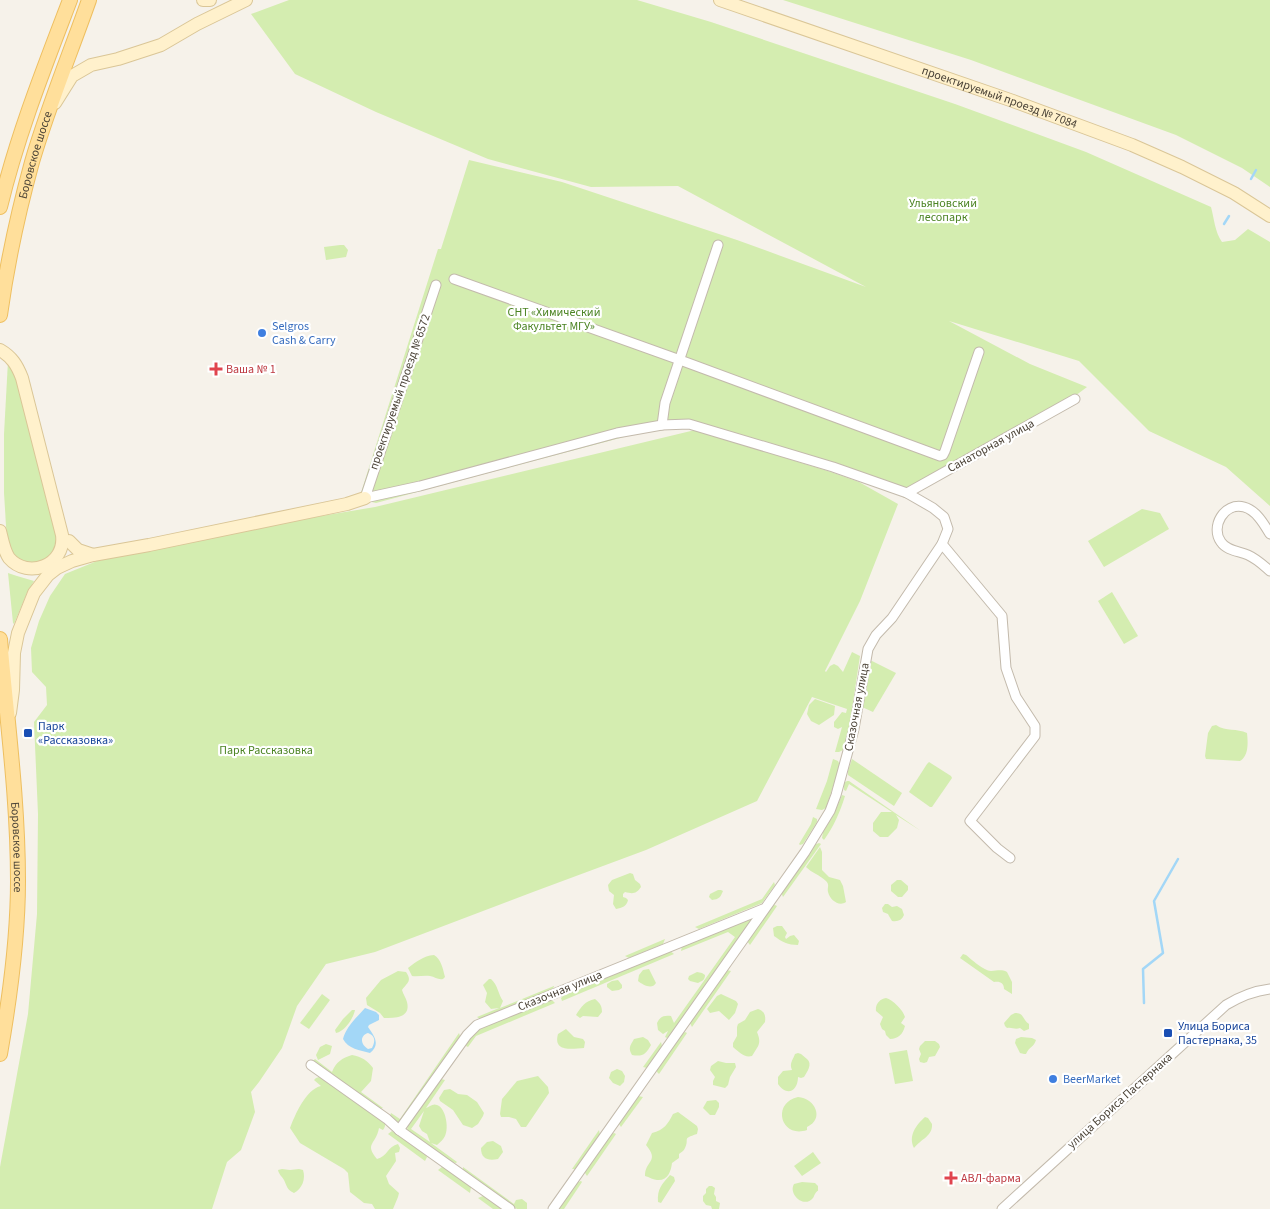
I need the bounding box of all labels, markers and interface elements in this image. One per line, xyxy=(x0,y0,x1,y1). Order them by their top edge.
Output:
street label: проектируемый проезд № 7084 xyxy=(920,62,1080,133)
street label: Боровское шоссе xyxy=(14,109,56,201)
park label: Ульяновский лесопарк xyxy=(909,195,977,226)
park label: СНТ «Химический Факультет МГУ» xyxy=(508,304,600,335)
street label: проектируемый проезд № 6572 xyxy=(365,312,435,472)
place label: Selgros Cash & Carry xyxy=(272,318,336,349)
marker: Selgros Cash & Carry xyxy=(256,327,268,339)
place label: Ваша № 1 xyxy=(226,361,276,378)
marker: Ваша № 1 xyxy=(210,363,222,375)
street label: Санаторная улица xyxy=(945,415,1037,477)
street label: Сказочная улица xyxy=(840,661,874,753)
place label: Парк «Рассказовка» xyxy=(38,718,113,749)
marker: Парк «Рассказовка» xyxy=(22,727,34,739)
park label: Парк Рассказовка xyxy=(219,742,313,759)
street label: Боровское шоссе xyxy=(7,801,27,893)
street label: Сказочная улица xyxy=(515,966,605,1016)
place label: Улица Бориса Пастернака, 35 xyxy=(1178,1018,1257,1049)
marker: Улица Бориса Пастернака, 35 xyxy=(1162,1027,1174,1039)
street label: улица Бориса Пастернака xyxy=(1064,1049,1176,1153)
place label: BeerMarket xyxy=(1063,1071,1121,1088)
marker: BeerMarket xyxy=(1047,1073,1059,1085)
place label: АВЛ-фарма xyxy=(961,1170,1021,1187)
marker: АВЛ-фарма xyxy=(945,1172,957,1184)

